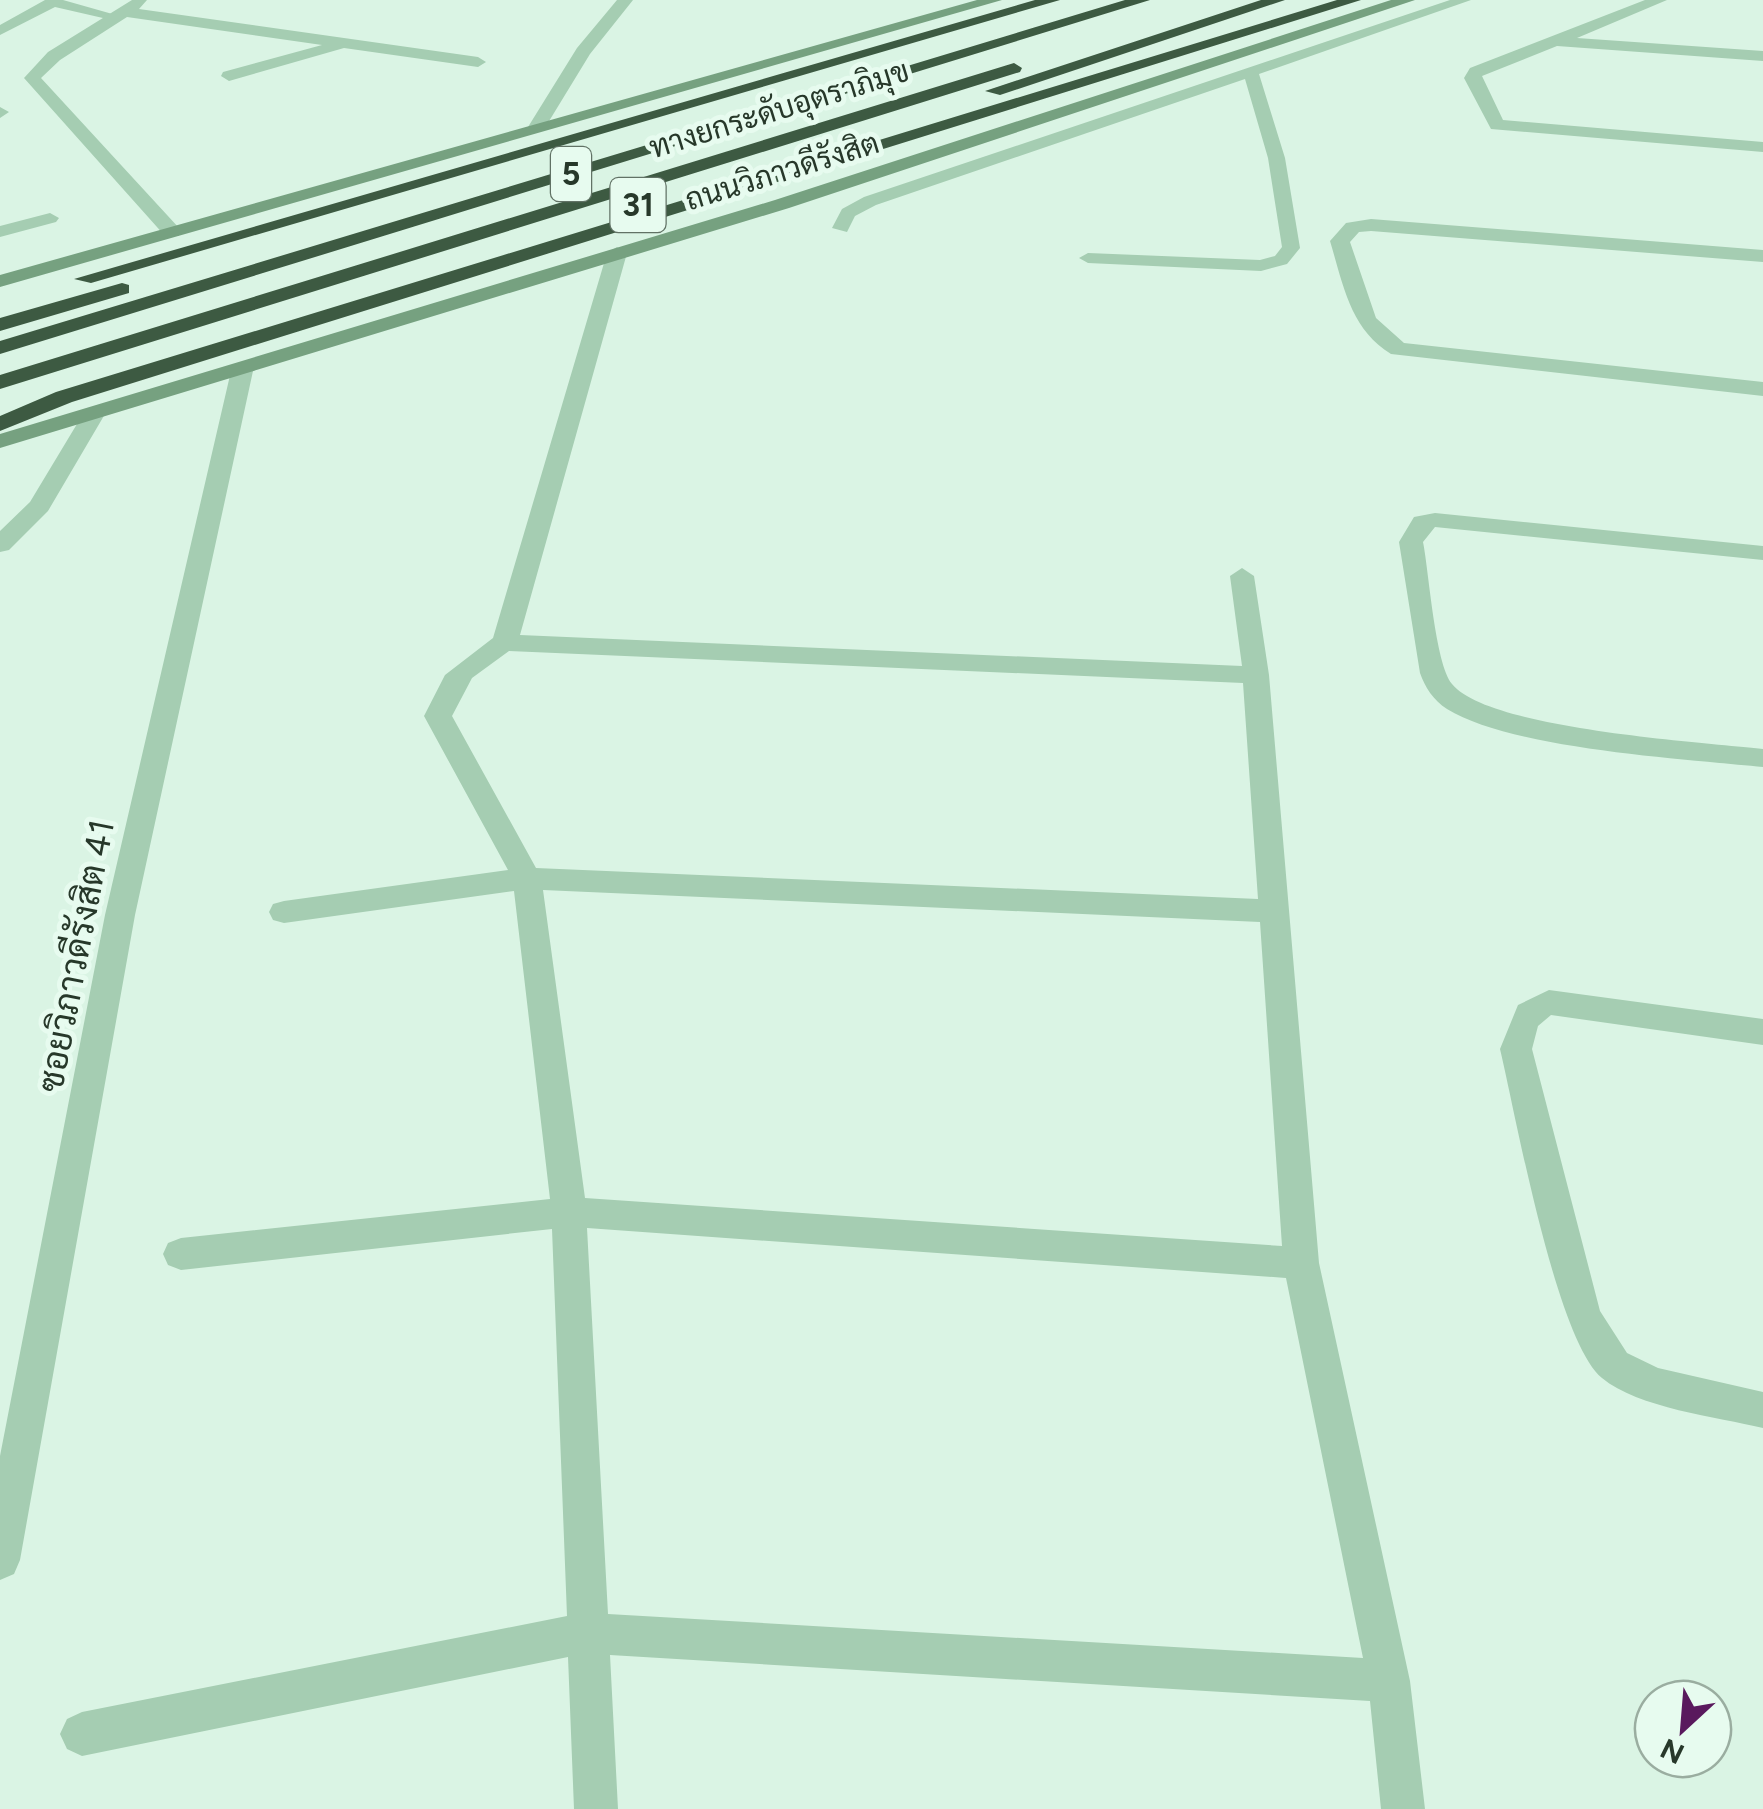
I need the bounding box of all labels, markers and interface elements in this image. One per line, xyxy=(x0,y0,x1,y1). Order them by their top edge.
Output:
street label: ทางยกระดับอุตราภิมุข xyxy=(645,52,914,169)
street label: ถนนวิภาวดีรังสิต xyxy=(681,124,883,218)
road number: 5 xyxy=(551,147,591,201)
road number: 31 xyxy=(610,178,666,232)
street label: ซอยวิภาวดีรังสิต 41 xyxy=(27,816,123,1096)
north arrow xyxy=(1633,1679,1733,1779)
text: N xyxy=(1655,1731,1689,1771)

